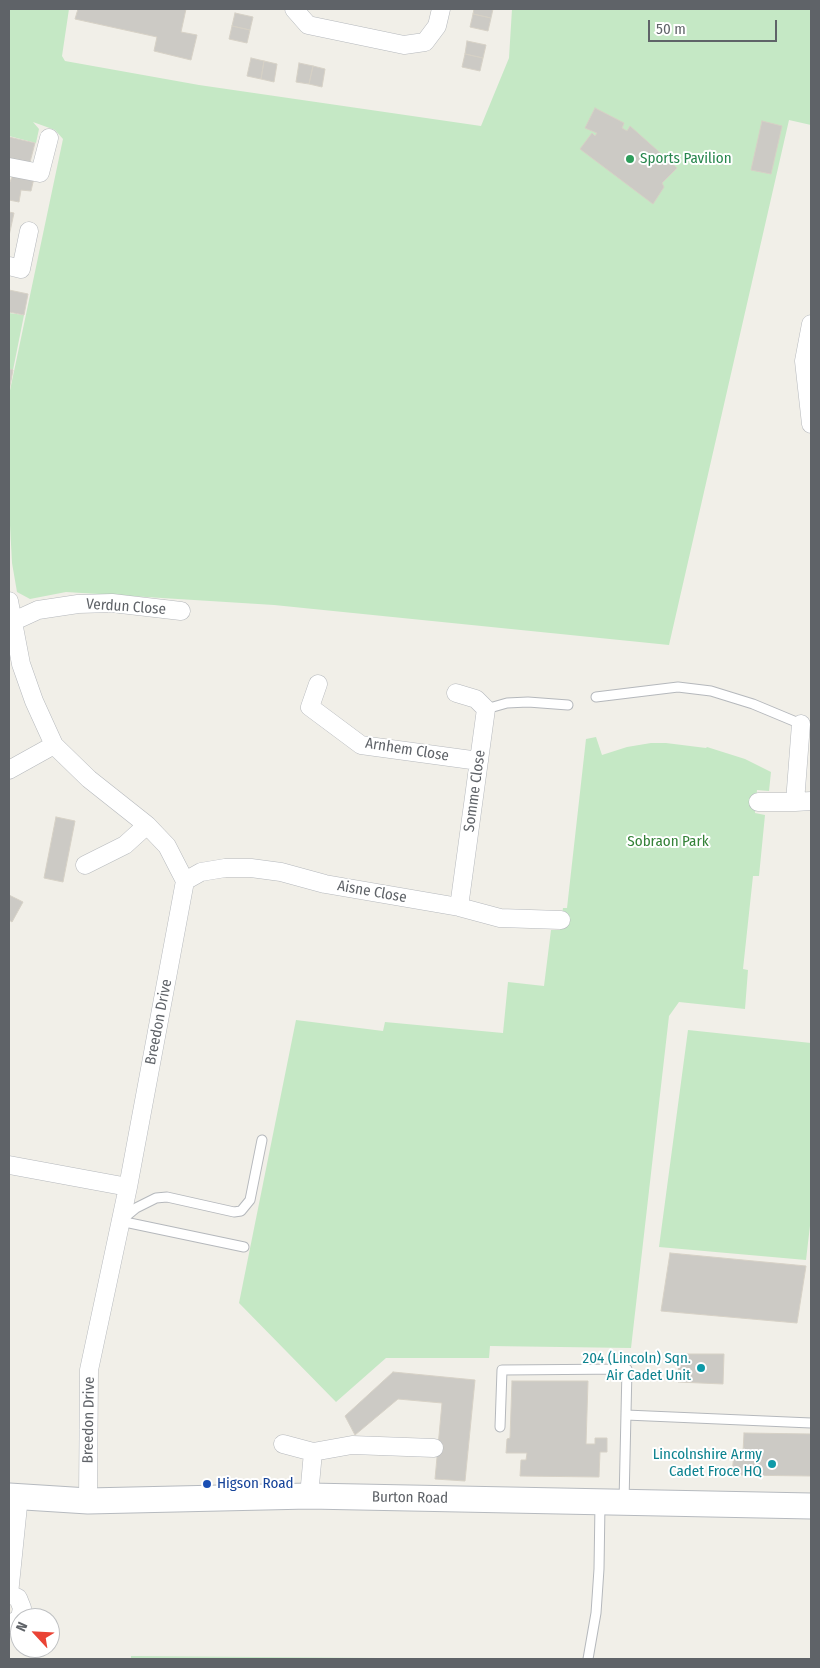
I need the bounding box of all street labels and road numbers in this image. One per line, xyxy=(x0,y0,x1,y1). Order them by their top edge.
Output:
street label: Verdun Close xyxy=(86,595,166,619)
street label: Arnhem Close xyxy=(364,735,450,765)
street label: Somme Close xyxy=(460,749,490,833)
street label: Aisne Close xyxy=(336,877,408,907)
street label: Breedon Drive xyxy=(142,978,176,1066)
street label: Breedon Drive xyxy=(79,1376,99,1464)
street label: Burton Road xyxy=(372,1488,448,1508)

